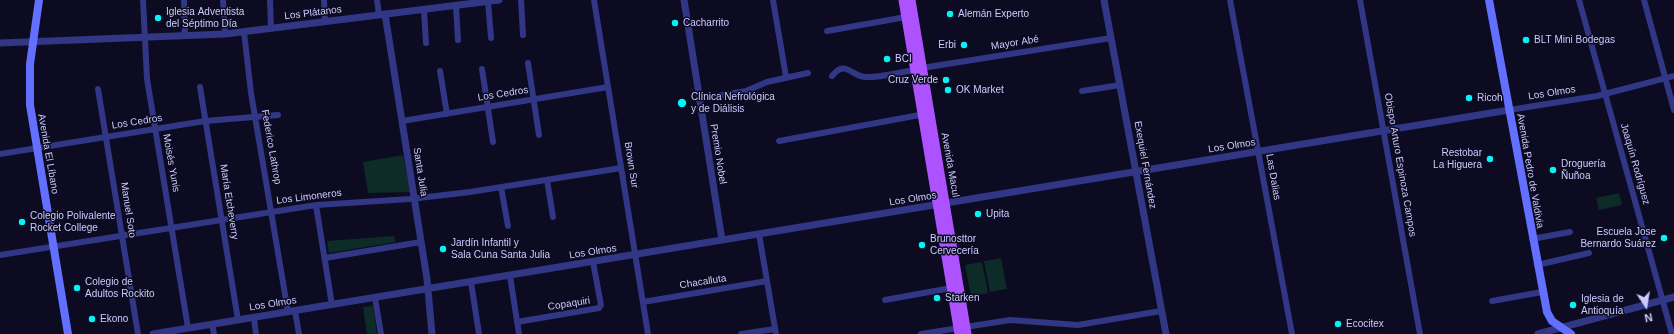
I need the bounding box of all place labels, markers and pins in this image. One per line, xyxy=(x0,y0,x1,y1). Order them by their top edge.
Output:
place label: Iglesia Adventista del Séptimo Día xyxy=(166,6,244,30)
place label: Alemán Experto xyxy=(958,8,1029,20)
marker: Alemán Experto xyxy=(945,9,955,19)
marker: Iglesia Adventista del Séptimo Día xyxy=(153,13,163,23)
place label: Cacharrito xyxy=(683,17,729,29)
marker: Cacharrito xyxy=(670,18,680,28)
place label: BLT Mini Bodegas xyxy=(1534,34,1615,46)
marker: BLT Mini Bodegas xyxy=(1521,35,1531,45)
place label: Erbi xyxy=(938,39,956,51)
marker: Erbi xyxy=(959,40,969,50)
place label: BCI xyxy=(895,53,912,65)
marker: BCI xyxy=(882,54,892,64)
place label: Cruz Verde xyxy=(888,74,938,86)
marker: Cruz Verde xyxy=(941,75,951,85)
place label: OK Market xyxy=(956,84,1004,96)
marker: OK Market xyxy=(943,85,953,95)
place label: Clínica Nefrológica y de Diálisis xyxy=(691,91,775,114)
place label: Ricoh xyxy=(1477,92,1503,104)
marker: Ricoh xyxy=(1464,93,1474,103)
marker: Clínica Nefrológica y de Diálisis xyxy=(676,97,688,109)
place label: Restobar La Higuera xyxy=(1433,147,1482,170)
marker: Restobar La Higuera xyxy=(1485,154,1495,164)
place label: Droguería Ñuñoa xyxy=(1561,158,1605,182)
marker: Droguería Ñuñoa xyxy=(1548,165,1558,175)
place label: Upita xyxy=(986,208,1009,220)
marker: Upita xyxy=(973,209,983,219)
place label: Colegio Polivalente Rocket College xyxy=(30,210,116,234)
marker: Colegio Polivalente Rocket College xyxy=(17,217,27,227)
place label: Escuela Jose Bernardo Suárez xyxy=(1580,226,1656,250)
place label: Brunosttor Cervecería xyxy=(930,233,979,256)
marker: Escuela Jose Bernardo Suárez xyxy=(1659,233,1669,243)
place label: Jardín Infantil y Sala Cuna Santa Julia xyxy=(451,237,550,260)
marker: Brunosttor Cervecería xyxy=(917,240,927,250)
marker: Jardín Infantil y Sala Cuna Santa Julia xyxy=(438,244,448,254)
place label: Colegio de Adultos Rockito xyxy=(85,276,154,300)
marker: Colegio de Adultos Rockito xyxy=(72,283,82,293)
place label: Starken xyxy=(945,292,979,304)
marker: Starken xyxy=(932,293,942,303)
place label: Iglesia de Antioquía xyxy=(1581,293,1624,316)
marker: Iglesia de Antioquía xyxy=(1568,300,1578,310)
place label: Ekono xyxy=(100,313,128,325)
marker: Ekono xyxy=(87,314,97,324)
place label: Ecocitex xyxy=(1346,318,1384,330)
marker: Ecocitex xyxy=(1333,319,1343,329)

